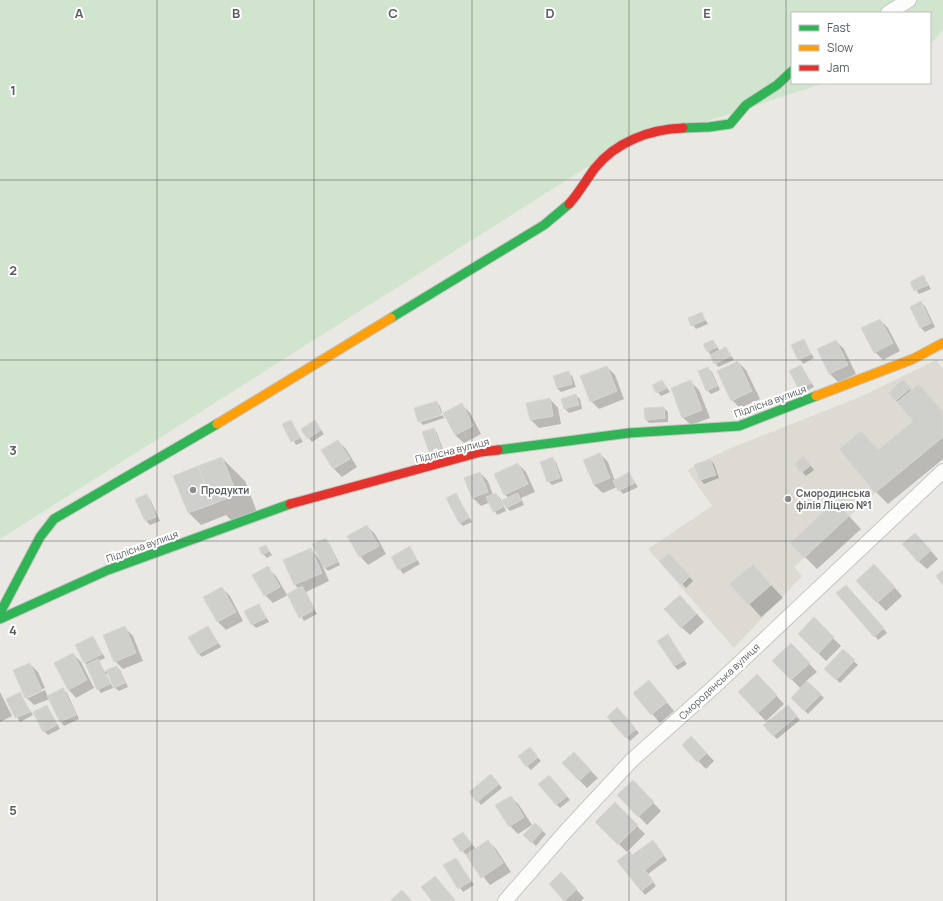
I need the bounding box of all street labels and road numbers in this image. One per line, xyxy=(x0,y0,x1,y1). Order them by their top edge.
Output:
street label: Підлісна вулиця xyxy=(732,381,808,421)
street label: Підлісна вулиця xyxy=(413,434,491,466)
street label: Підлісна вулиця xyxy=(104,526,180,566)
street label: Смородянська вулиця xyxy=(675,640,763,722)

